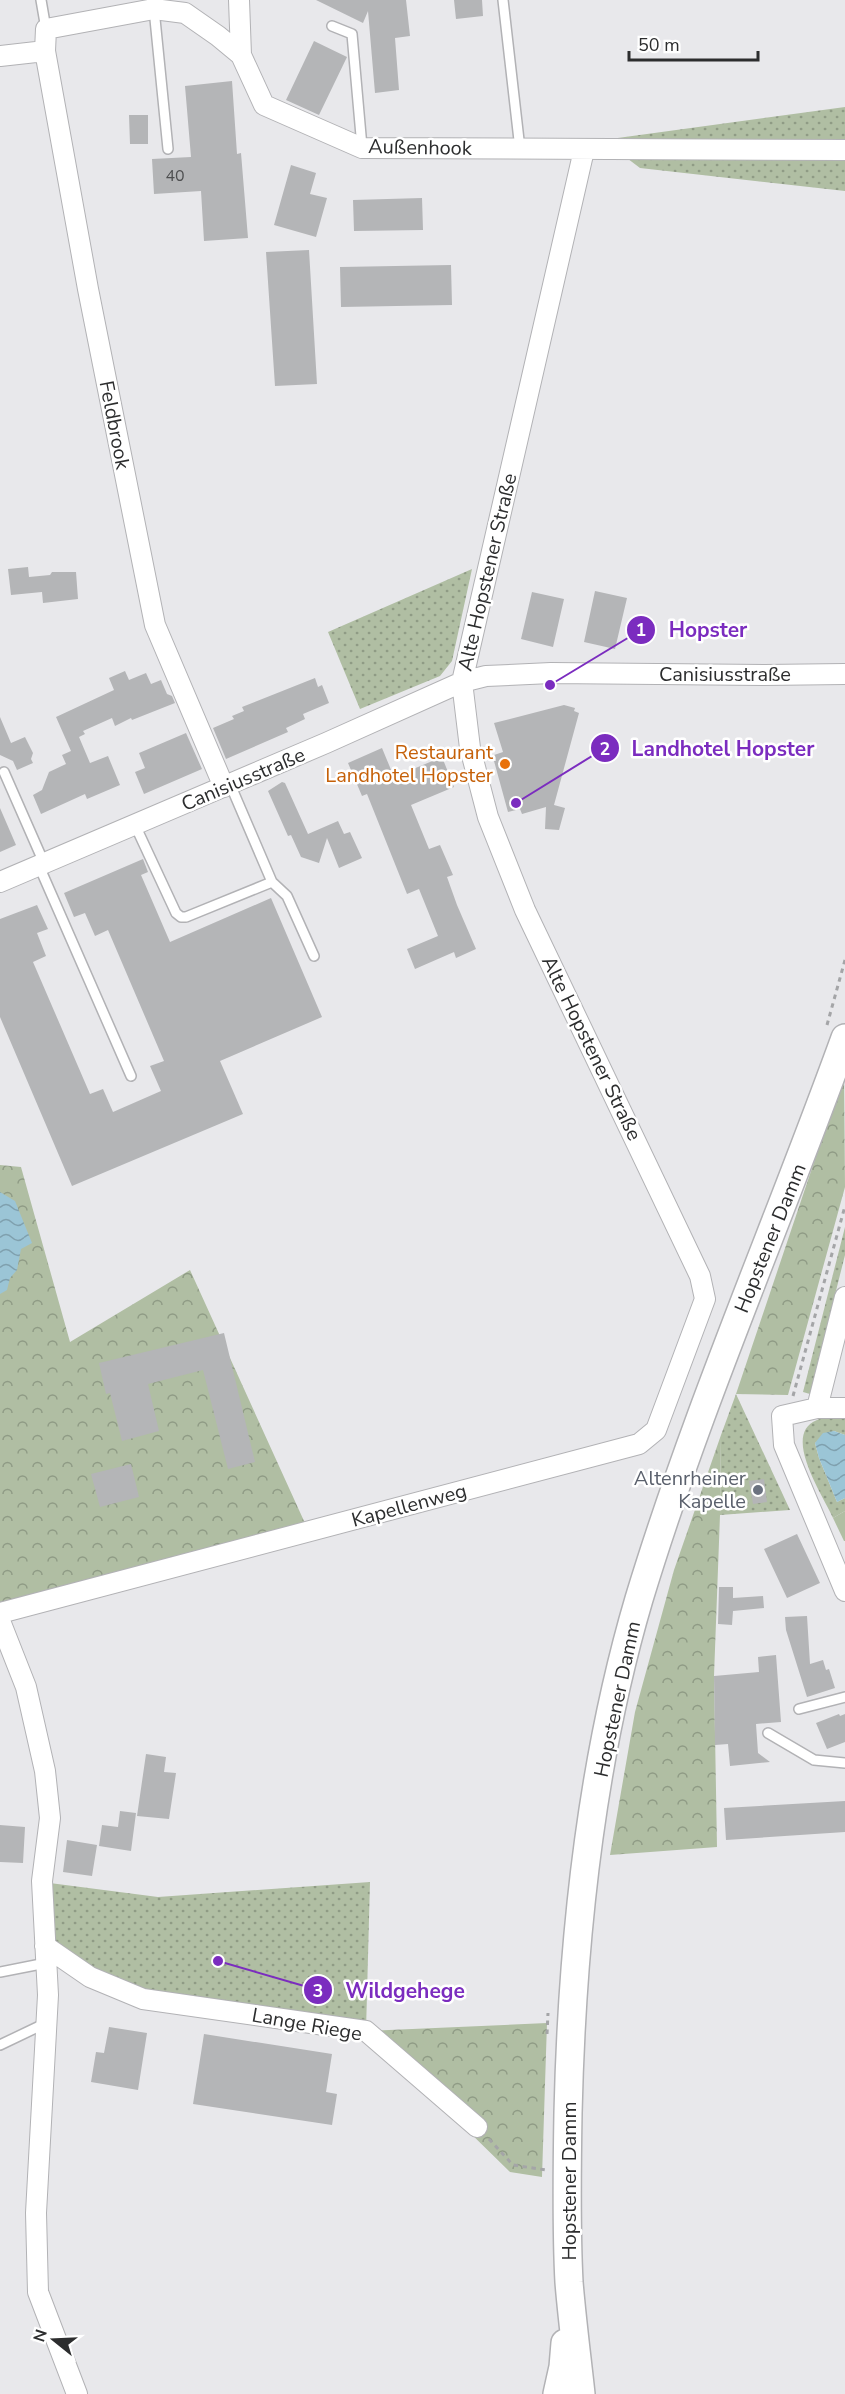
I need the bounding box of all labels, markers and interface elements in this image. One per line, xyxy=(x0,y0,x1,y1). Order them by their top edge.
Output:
scale bar xyxy=(629,24,758,62)
text: 50 m xyxy=(638,33,680,57)
street label: Außenhook xyxy=(368,133,473,162)
house number: 40 xyxy=(165,165,185,187)
street label: Feldbrook xyxy=(93,379,137,473)
street label: Alte Hopstener Straße xyxy=(452,471,523,674)
callout: Hopster xyxy=(626,610,759,649)
text: Hopster xyxy=(669,616,748,644)
text: 1 xyxy=(636,618,646,642)
street label: Canisiusstraße xyxy=(659,661,791,688)
callout: Landhotel Hopster xyxy=(590,729,827,768)
text: Landhotel Hopster xyxy=(632,735,815,763)
text: 2 xyxy=(600,737,610,761)
place label: Restaurant Landhotel Hopster xyxy=(325,739,494,789)
street label: Canisiusstraße xyxy=(177,741,309,818)
marker: Restaurant Landhotel Hopster xyxy=(498,757,512,771)
street label: Alte Hopstener Straße xyxy=(535,951,648,1145)
street label: Hopstener Damm xyxy=(728,1159,813,1317)
place label: Altenrheiner Kapelle xyxy=(634,1465,746,1515)
street label: Kapellenweg xyxy=(349,1477,470,1534)
marker: Altenrheiner Kapelle xyxy=(751,1483,765,1497)
street label: Hopstener Damm xyxy=(588,1619,647,1780)
callout: Wildgehege xyxy=(303,1971,477,2010)
text: Wildgehege xyxy=(345,1977,465,2005)
text: 3 xyxy=(313,1979,323,2003)
street label: Lange Riege xyxy=(250,2002,364,2047)
street label: Hopstener Damm xyxy=(556,2101,583,2261)
north arrow xyxy=(24,2310,84,2370)
text: N xyxy=(28,2327,53,2345)

